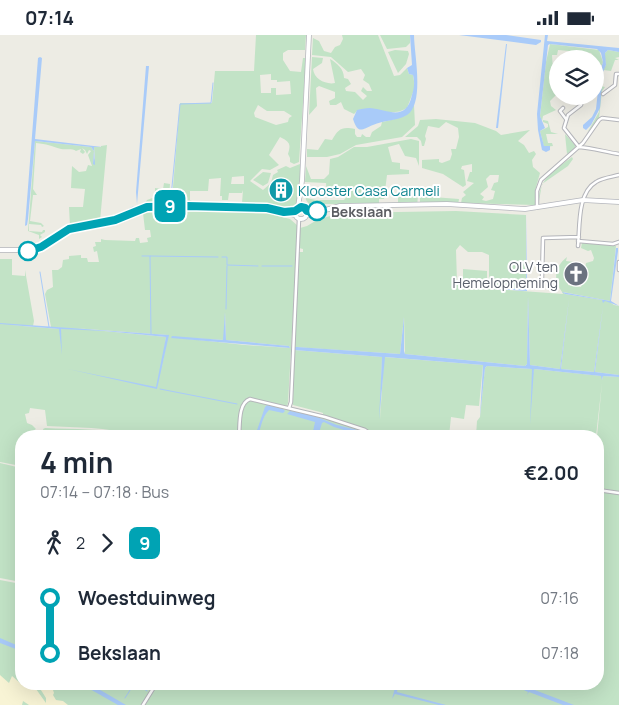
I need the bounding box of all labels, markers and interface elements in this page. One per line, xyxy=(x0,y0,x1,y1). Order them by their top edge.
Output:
text: 07:14 xyxy=(25,5,74,31)
map controls xyxy=(549,50,604,105)
button: layers xyxy=(549,50,604,105)
building icon: Klooster Casa Carmeli xyxy=(268,177,294,203)
place label: Klooster Casa Carmeli xyxy=(298,181,440,200)
line badge: 9 xyxy=(154,190,186,222)
text: 9 xyxy=(164,194,176,218)
marker: Bekslaan xyxy=(307,201,327,221)
place label: Bekslaan xyxy=(331,202,392,221)
unlabelled marker xyxy=(18,241,38,261)
place label: OLV ten Hemelopneming xyxy=(453,257,558,292)
church icon: OLV ten Hemelopneming xyxy=(563,261,589,287)
text: 4 min xyxy=(40,443,113,481)
text: €2.00 xyxy=(524,460,579,486)
text: 07:14 – 07:18 · Bus xyxy=(40,481,169,503)
icon: walk xyxy=(40,529,68,557)
icon: forward xyxy=(93,529,121,557)
text: 9 xyxy=(139,531,150,555)
text: 2 xyxy=(76,532,85,554)
text: Woestduinweg xyxy=(78,585,215,611)
text: 07:16 xyxy=(540,587,579,609)
text: Bekslaan xyxy=(78,640,161,666)
text: 07:18 xyxy=(541,642,579,664)

